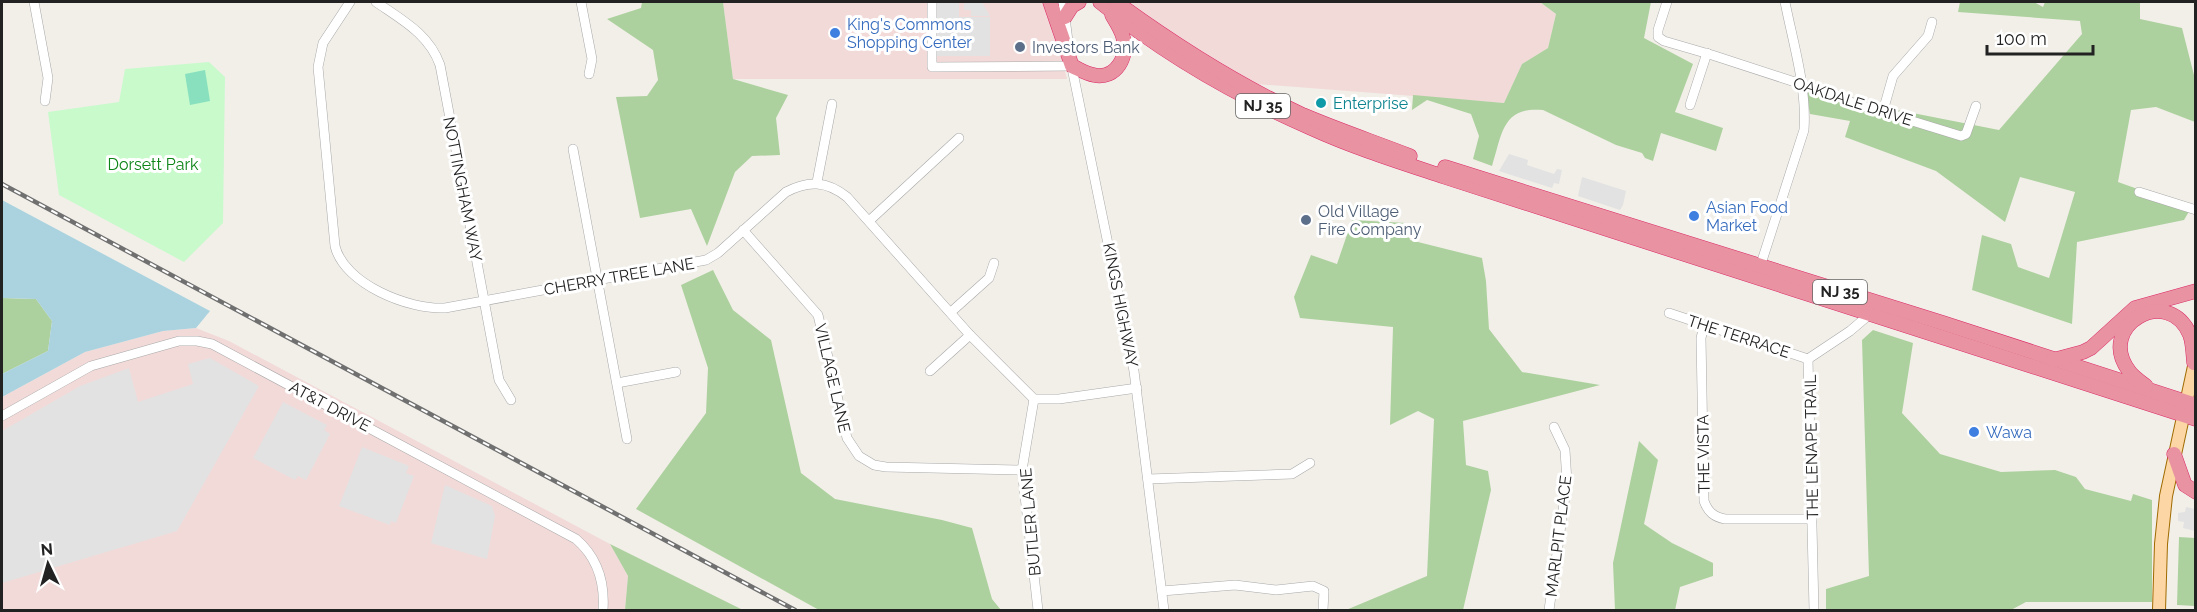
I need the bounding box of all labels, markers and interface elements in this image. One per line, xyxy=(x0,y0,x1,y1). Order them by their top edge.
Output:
place label: King's Commons Shopping Center xyxy=(847,15,972,52)
scale bar xyxy=(1987,18,2094,56)
marker: King's Commons Shopping Center xyxy=(828,26,842,40)
text: 100 m xyxy=(1996,28,2047,49)
place label: Investors Bank xyxy=(1032,38,1140,57)
marker: Investors Bank xyxy=(1013,40,1027,54)
street label: OAKDALE DRIVE xyxy=(1791,73,1915,130)
road number: NJ 35 xyxy=(1236,94,1290,118)
place label: Enterprise xyxy=(1333,94,1408,113)
marker: Enterprise xyxy=(1314,96,1328,110)
street label: NOTTINGHAM WAY xyxy=(439,115,486,264)
park label: Dorsett Park xyxy=(107,155,199,174)
place label: Asian Food Market xyxy=(1706,198,1788,235)
place label: Old Village Fire Company xyxy=(1318,202,1422,239)
marker: Asian Food Market xyxy=(1687,209,1701,223)
marker: Old Village Fire Company xyxy=(1299,213,1313,227)
street label: KINGS HIGHWAY xyxy=(1099,241,1142,370)
street label: CHERRY TREE LANE xyxy=(542,254,696,299)
road number: NJ 35 xyxy=(1813,280,1867,304)
street label: THE TERRACE xyxy=(1685,311,1793,362)
street label: VILLAGE LANE xyxy=(811,322,854,435)
street label: THE LENAPE TRAIL xyxy=(1801,374,1822,520)
street label: AT&T DRIVE xyxy=(286,377,374,436)
street label: THE VISTA xyxy=(1693,414,1714,494)
place label: Wawa xyxy=(1986,423,2032,442)
marker: Wawa xyxy=(1967,425,1981,439)
street label: BUTLER LANE xyxy=(1016,467,1045,577)
street label: MARLPIT PLACE xyxy=(1542,474,1575,598)
north arrow xyxy=(18,534,78,594)
text: N xyxy=(40,540,54,560)

